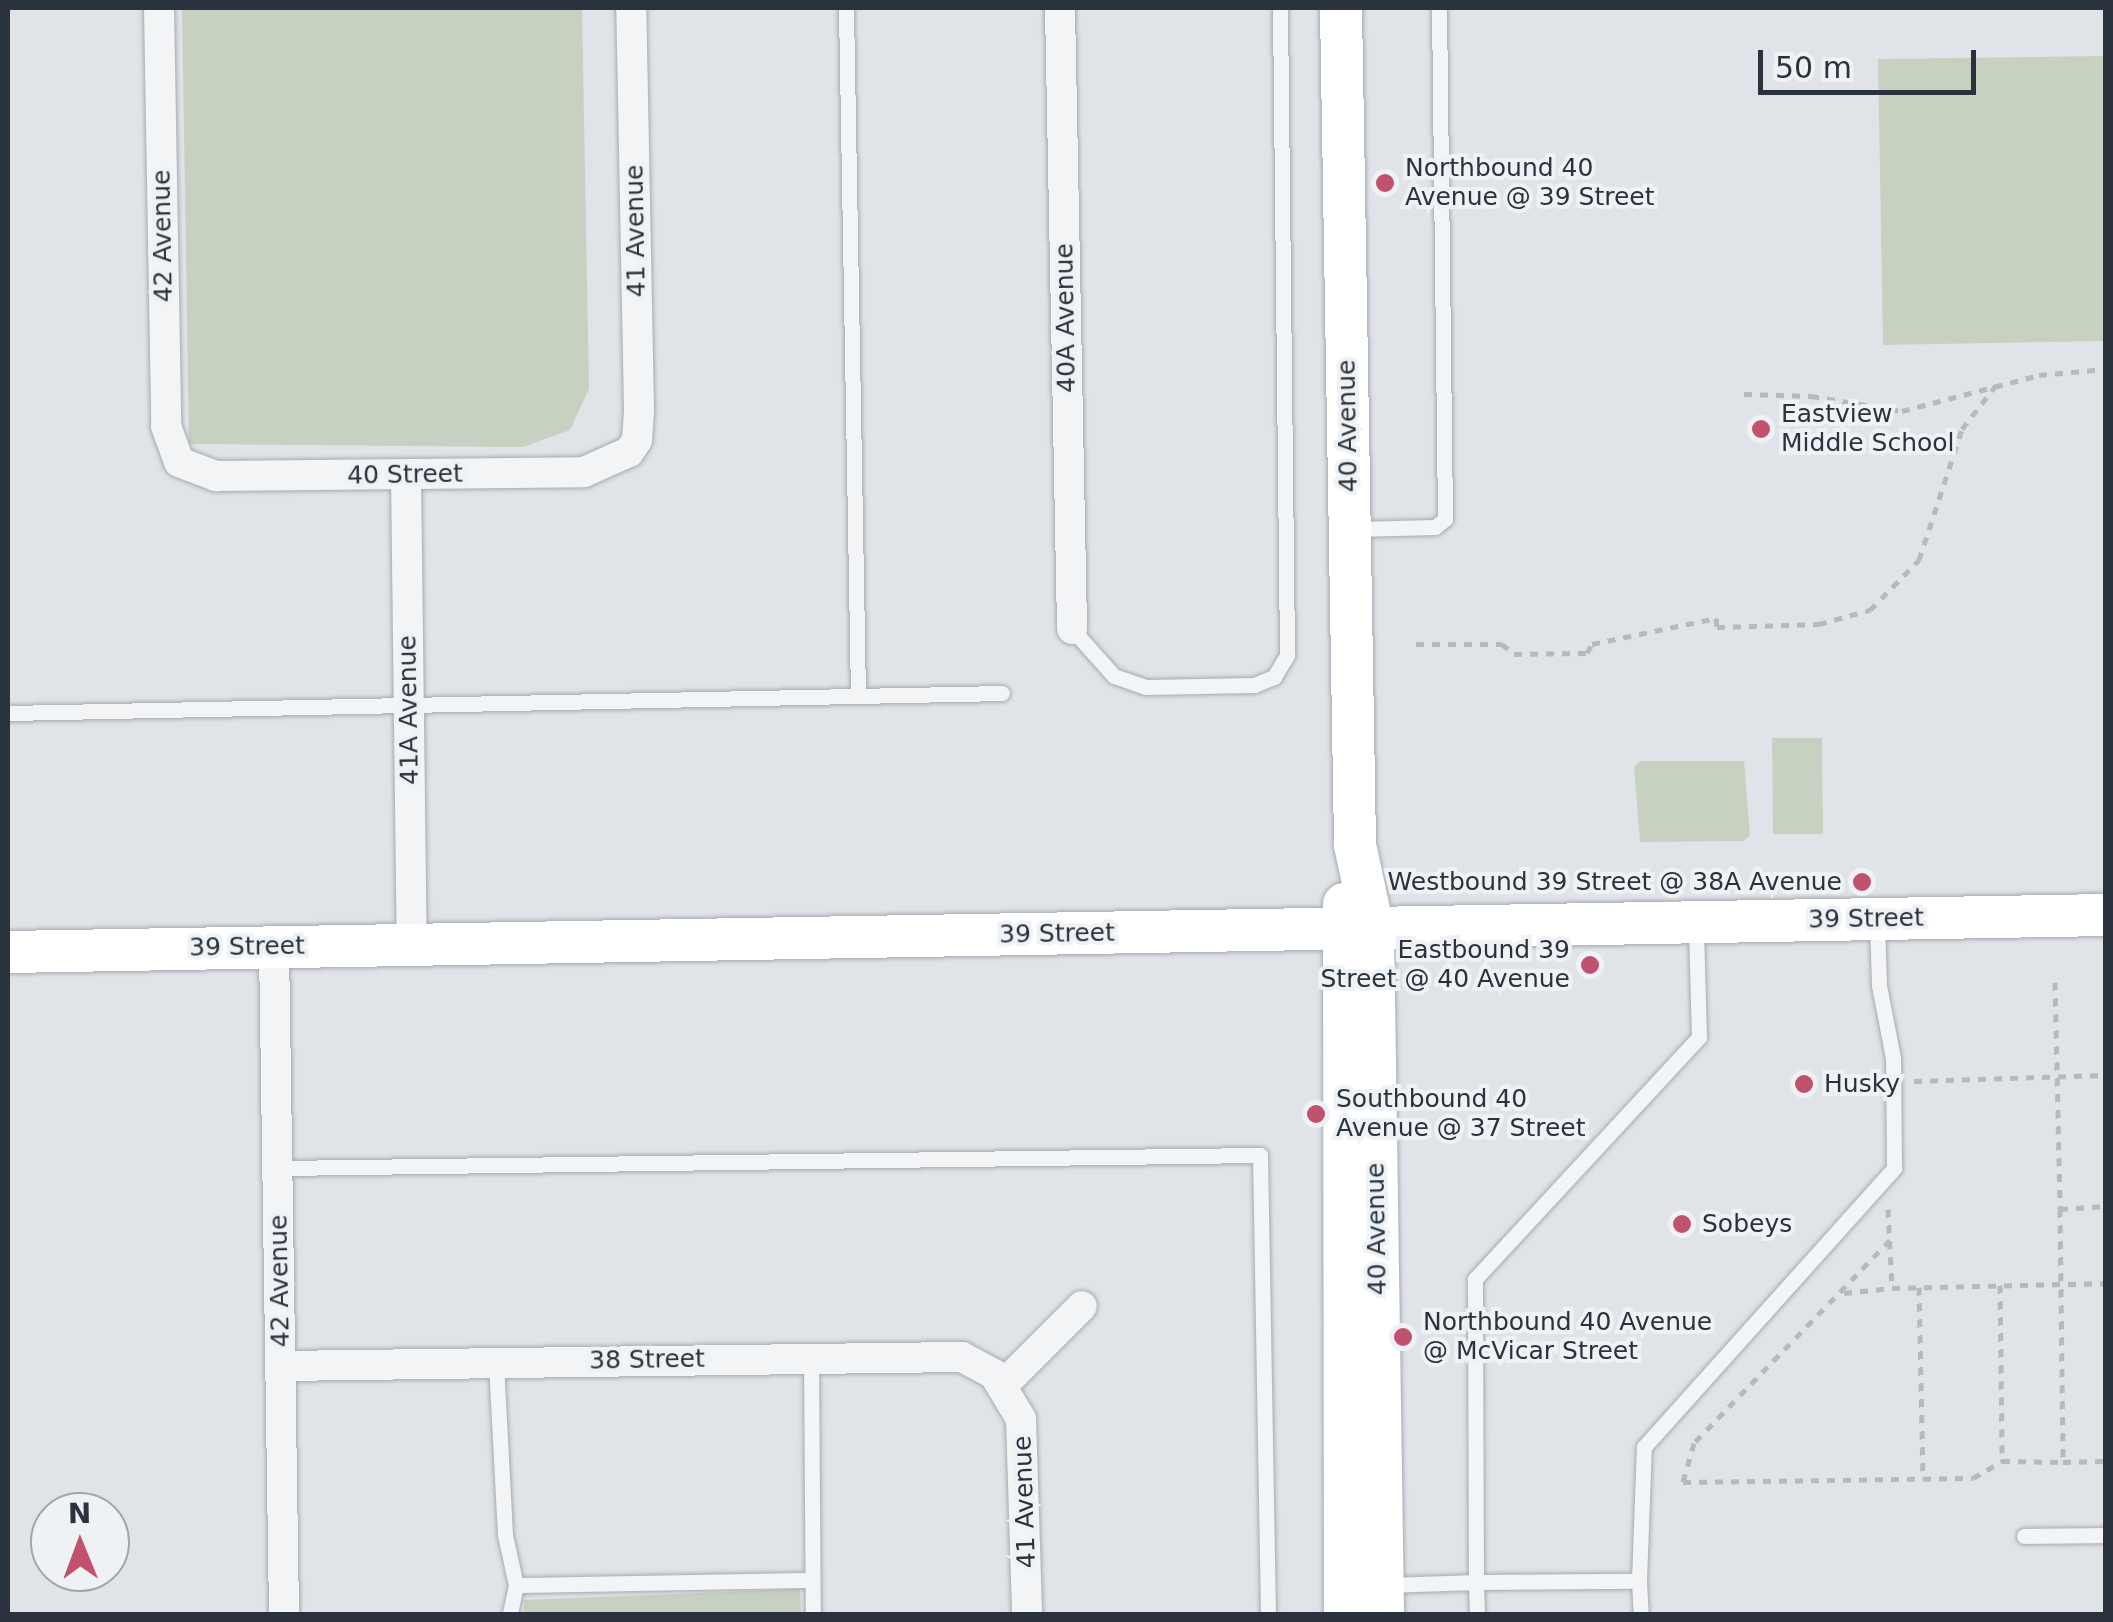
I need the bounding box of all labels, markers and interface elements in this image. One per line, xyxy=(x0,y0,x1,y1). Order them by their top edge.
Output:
scale bar xyxy=(1763,30,1980,92)
text: 50 m xyxy=(1775,50,1852,85)
place label: Northbound 40 Avenue @ 39 Street xyxy=(1405,154,1654,213)
street label: 41 Avenue xyxy=(620,164,652,298)
street label: 42 Avenue xyxy=(147,169,179,303)
marker: Northbound 40 Avenue @ 39 Street xyxy=(1374,172,1396,194)
street label: 40A Avenue xyxy=(1050,243,1082,393)
street label: 40 Avenue xyxy=(1332,359,1364,493)
place label: Eastview Middle School xyxy=(1781,400,1955,459)
marker: Eastview Middle School xyxy=(1750,418,1772,440)
street label: 40 Street xyxy=(347,459,463,491)
street label: 41A Avenue xyxy=(393,635,425,785)
place label: Westbound 39 Street @ 38A Avenue xyxy=(1388,867,1842,897)
marker: Westbound 39 Street @ 38A Avenue xyxy=(1851,871,1873,893)
street label: 39 Street xyxy=(1808,903,1924,935)
street label: 39 Street xyxy=(999,918,1115,950)
street label: 39 Street xyxy=(189,931,305,963)
place label: Eastbound 39 Street @ 40 Avenue xyxy=(1321,936,1570,995)
marker: Eastbound 39 Street @ 40 Avenue xyxy=(1579,954,1601,976)
place label: Husky xyxy=(1824,1069,1900,1099)
marker: Husky xyxy=(1793,1073,1815,1095)
place label: Southbound 40 Avenue @ 37 Street xyxy=(1336,1085,1585,1144)
marker: Southbound 40 Avenue @ 37 Street xyxy=(1305,1103,1327,1125)
street label: 40 Avenue xyxy=(1361,1162,1393,1296)
place label: Sobeys xyxy=(1702,1209,1792,1239)
marker: Sobeys xyxy=(1671,1213,1693,1235)
street label: 42 Avenue xyxy=(264,1214,296,1348)
place label: Northbound 40 Avenue @ McVicar Street xyxy=(1423,1308,1712,1367)
marker: Northbound 40 Avenue @ McVicar Street xyxy=(1392,1326,1414,1348)
street label: 38 Street xyxy=(589,1344,705,1376)
street label: 41 Avenue xyxy=(1008,1435,1042,1569)
north arrow xyxy=(30,1492,130,1592)
text: N xyxy=(67,1497,92,1530)

